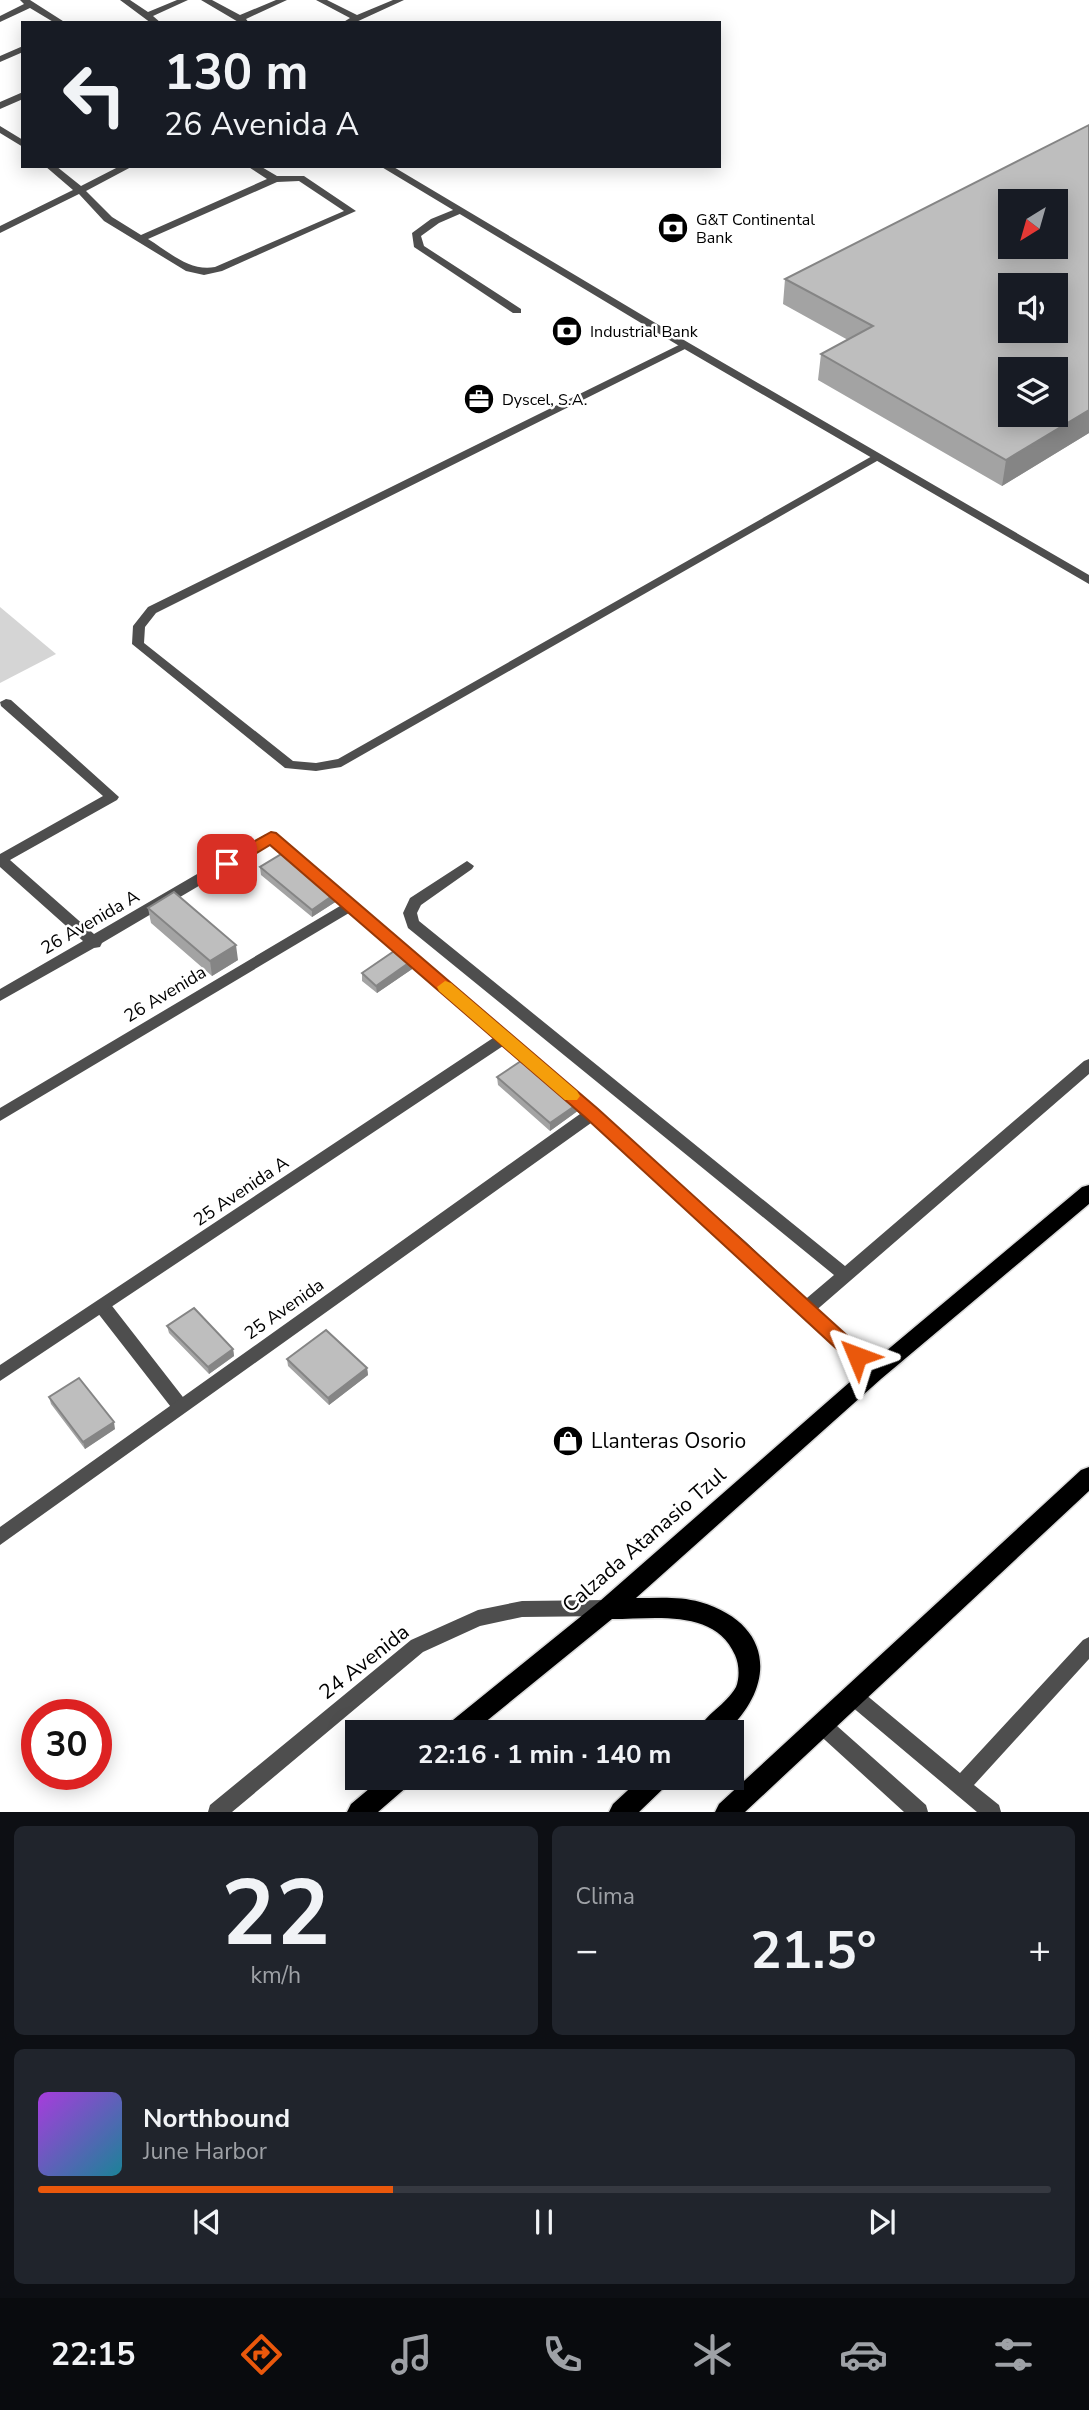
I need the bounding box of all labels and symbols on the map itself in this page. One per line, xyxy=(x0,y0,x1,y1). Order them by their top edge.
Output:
north arrow xyxy=(998,189,1068,259)
place label: G&T Continental Bank xyxy=(696,209,815,249)
bank icon: G&T Continental Bank xyxy=(656,211,690,245)
bank icon: Industrial Bank xyxy=(550,314,584,348)
place label: Industrial Bank xyxy=(590,321,699,343)
office icon: Dyscel, S.A. xyxy=(462,382,496,416)
place label: Dyscel, S.A. xyxy=(502,389,587,411)
pin xyxy=(197,834,257,894)
street label: 26 Avenida A xyxy=(36,884,144,960)
street label: 26 Avenida xyxy=(119,960,211,1028)
street label: 25 Avenida A xyxy=(189,1150,293,1232)
street label: 25 Avenida xyxy=(239,1273,329,1345)
position arrow xyxy=(820,1319,894,1393)
shop icon: Llanteras Osorio xyxy=(551,1424,585,1458)
place label: Llanteras Osorio xyxy=(591,1427,746,1455)
street label: Calzada Atanasio Tzul xyxy=(556,1461,732,1619)
street label: 24 Avenida xyxy=(313,1618,415,1706)
speed limit sign: 30 xyxy=(21,1699,112,1790)

